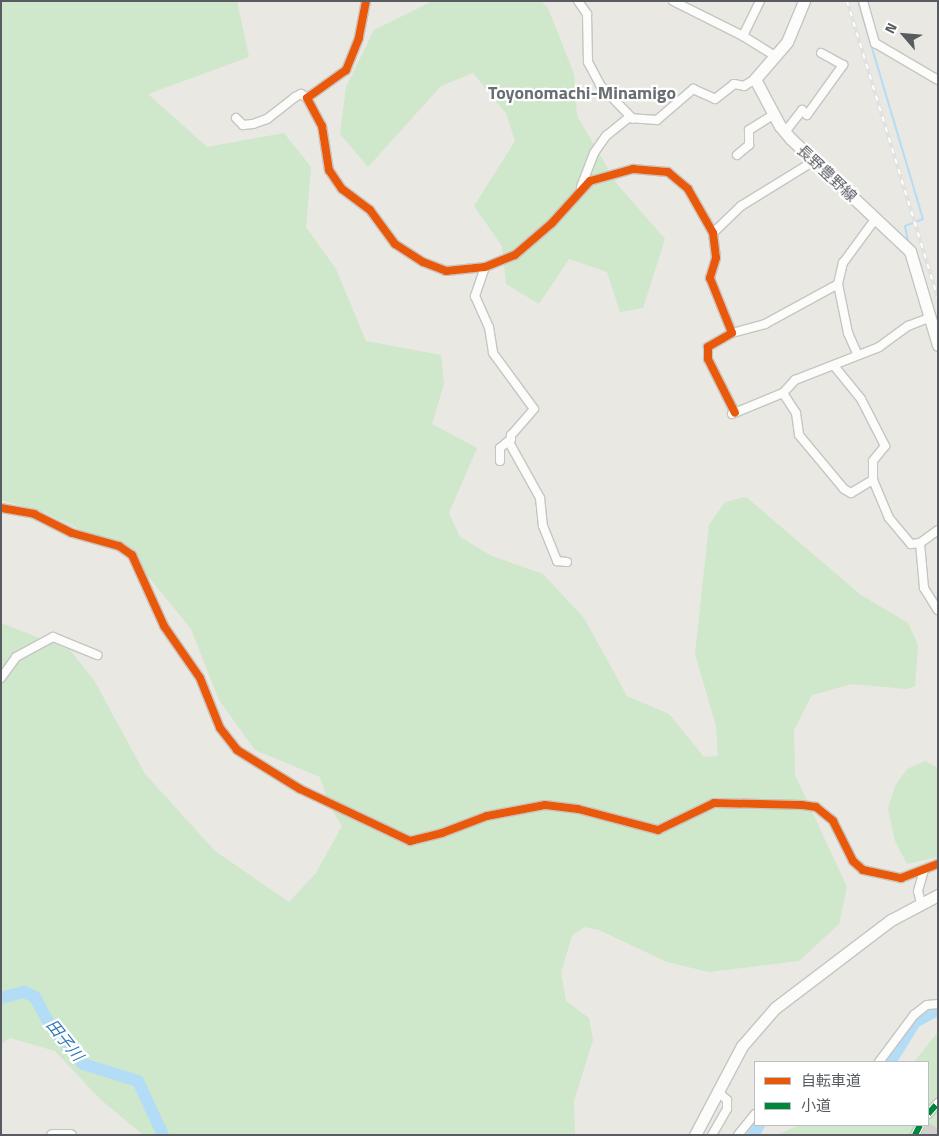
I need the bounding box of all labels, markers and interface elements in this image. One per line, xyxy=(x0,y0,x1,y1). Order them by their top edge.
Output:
north arrow xyxy=(879,10,929,60)
text: N xyxy=(879,19,902,37)
district label: Toyonomachi-Minamigo xyxy=(488,82,676,104)
street label: 長野豊野線 xyxy=(793,141,861,205)
water label: 田子川 xyxy=(42,1015,88,1065)
legend xyxy=(754,1061,929,1126)
text: 自転車道 xyxy=(801,1069,861,1092)
text: 小道 xyxy=(801,1094,831,1117)

